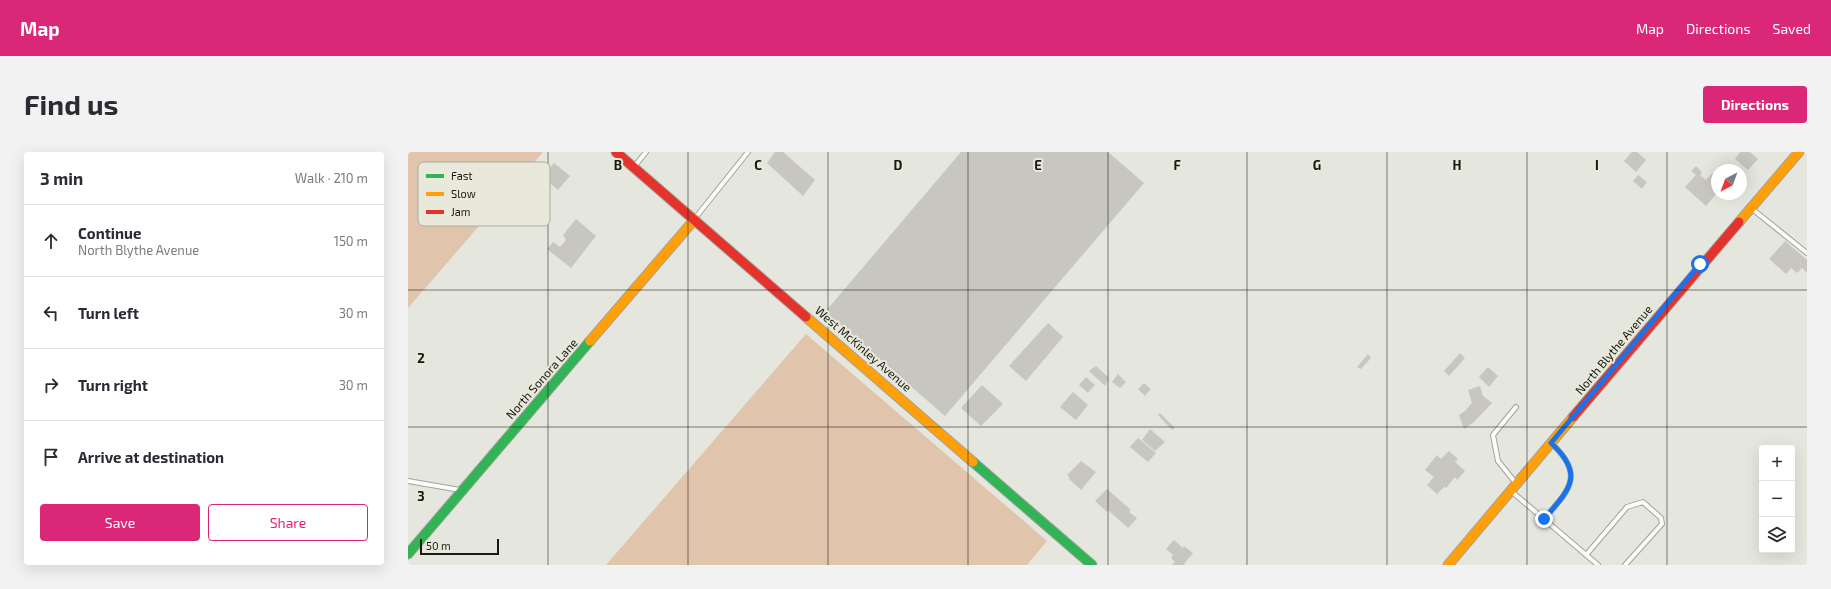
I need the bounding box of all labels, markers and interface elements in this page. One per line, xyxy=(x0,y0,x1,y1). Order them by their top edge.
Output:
text: Map xyxy=(20,17,60,40)
text: Map xyxy=(1636,20,1664,37)
text: Directions xyxy=(1686,20,1751,37)
text: Saved xyxy=(1773,20,1811,37)
button: Directions xyxy=(1703,86,1807,123)
text: Find us xyxy=(24,87,118,121)
text: B xyxy=(614,157,622,173)
text: C xyxy=(754,157,762,173)
text: D xyxy=(894,157,903,173)
text: E xyxy=(1034,157,1042,173)
text: F xyxy=(1173,157,1181,173)
text: G xyxy=(1313,157,1321,173)
text: H xyxy=(1453,157,1462,173)
text: I xyxy=(1595,157,1599,173)
legend xyxy=(418,162,550,226)
north arrow xyxy=(1711,164,1747,200)
text: 3 min xyxy=(40,168,83,188)
text: Fast xyxy=(451,169,473,182)
text: Walk · 210 m xyxy=(295,170,368,186)
text: Slow xyxy=(451,187,476,200)
text: Jam xyxy=(451,205,470,218)
text: Continue xyxy=(78,224,141,242)
icon: ahead xyxy=(40,230,62,252)
text: 150 m xyxy=(334,233,368,249)
text: North Blythe Avenue xyxy=(78,242,199,258)
route start xyxy=(1691,255,1709,273)
icon: left xyxy=(40,302,62,324)
street label: North Blythe Avenue xyxy=(1572,302,1655,397)
street label: West McKinley Avenue xyxy=(813,303,915,394)
text: Turn left xyxy=(78,304,139,322)
text: 30 m xyxy=(339,305,368,321)
street label: North Sonora Lane xyxy=(503,335,580,421)
text: 2 xyxy=(417,350,425,366)
icon: right xyxy=(40,374,62,396)
text: Turn right xyxy=(78,376,148,394)
text: 30 m xyxy=(339,377,368,393)
map controls xyxy=(1759,445,1795,553)
button: + xyxy=(1759,445,1795,481)
icon: arrive xyxy=(40,446,62,468)
text: Arrive at destination xyxy=(78,448,224,466)
button: − xyxy=(1759,481,1795,517)
text: 3 xyxy=(417,488,425,504)
button: Save xyxy=(40,504,200,541)
button: Share xyxy=(208,504,368,541)
route end xyxy=(1535,510,1553,528)
button: layers xyxy=(1759,517,1795,553)
scale bar xyxy=(420,537,499,556)
text: 50 m xyxy=(426,539,451,552)

